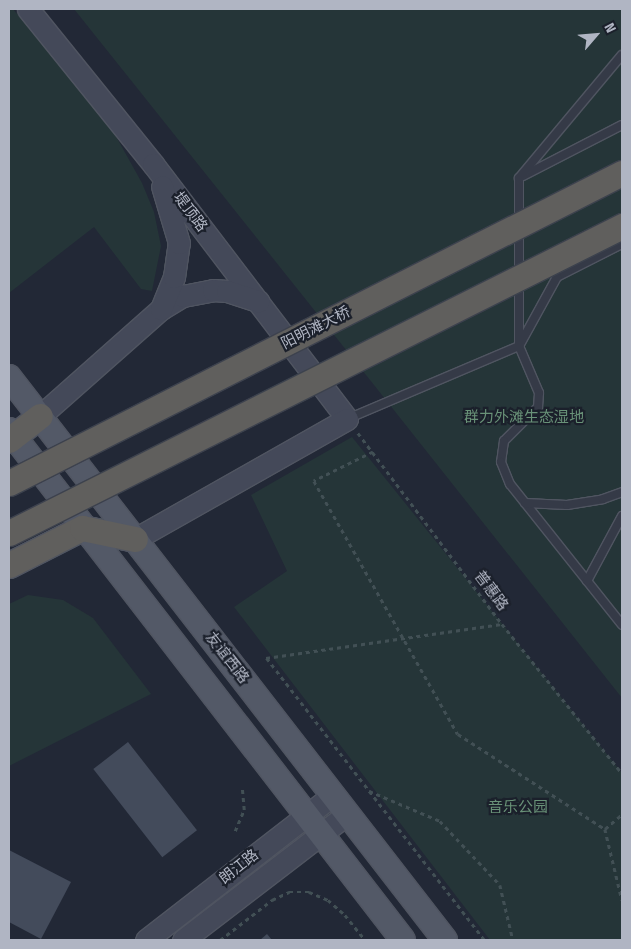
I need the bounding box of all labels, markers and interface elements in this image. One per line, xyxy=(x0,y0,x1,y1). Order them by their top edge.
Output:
north arrow xyxy=(571,10,621,60)
text: N xyxy=(600,20,619,36)
street label: 堤顶路 xyxy=(169,189,211,235)
street label: 阳明滩大桥 xyxy=(279,303,353,353)
park label: 群力外滩生态湿地 xyxy=(464,409,584,427)
street label: 普惠路 xyxy=(470,568,512,614)
street label: 友谊西路 xyxy=(201,629,253,687)
park label: 音乐公园 xyxy=(488,799,548,817)
street label: 朗江路 xyxy=(216,846,262,888)

